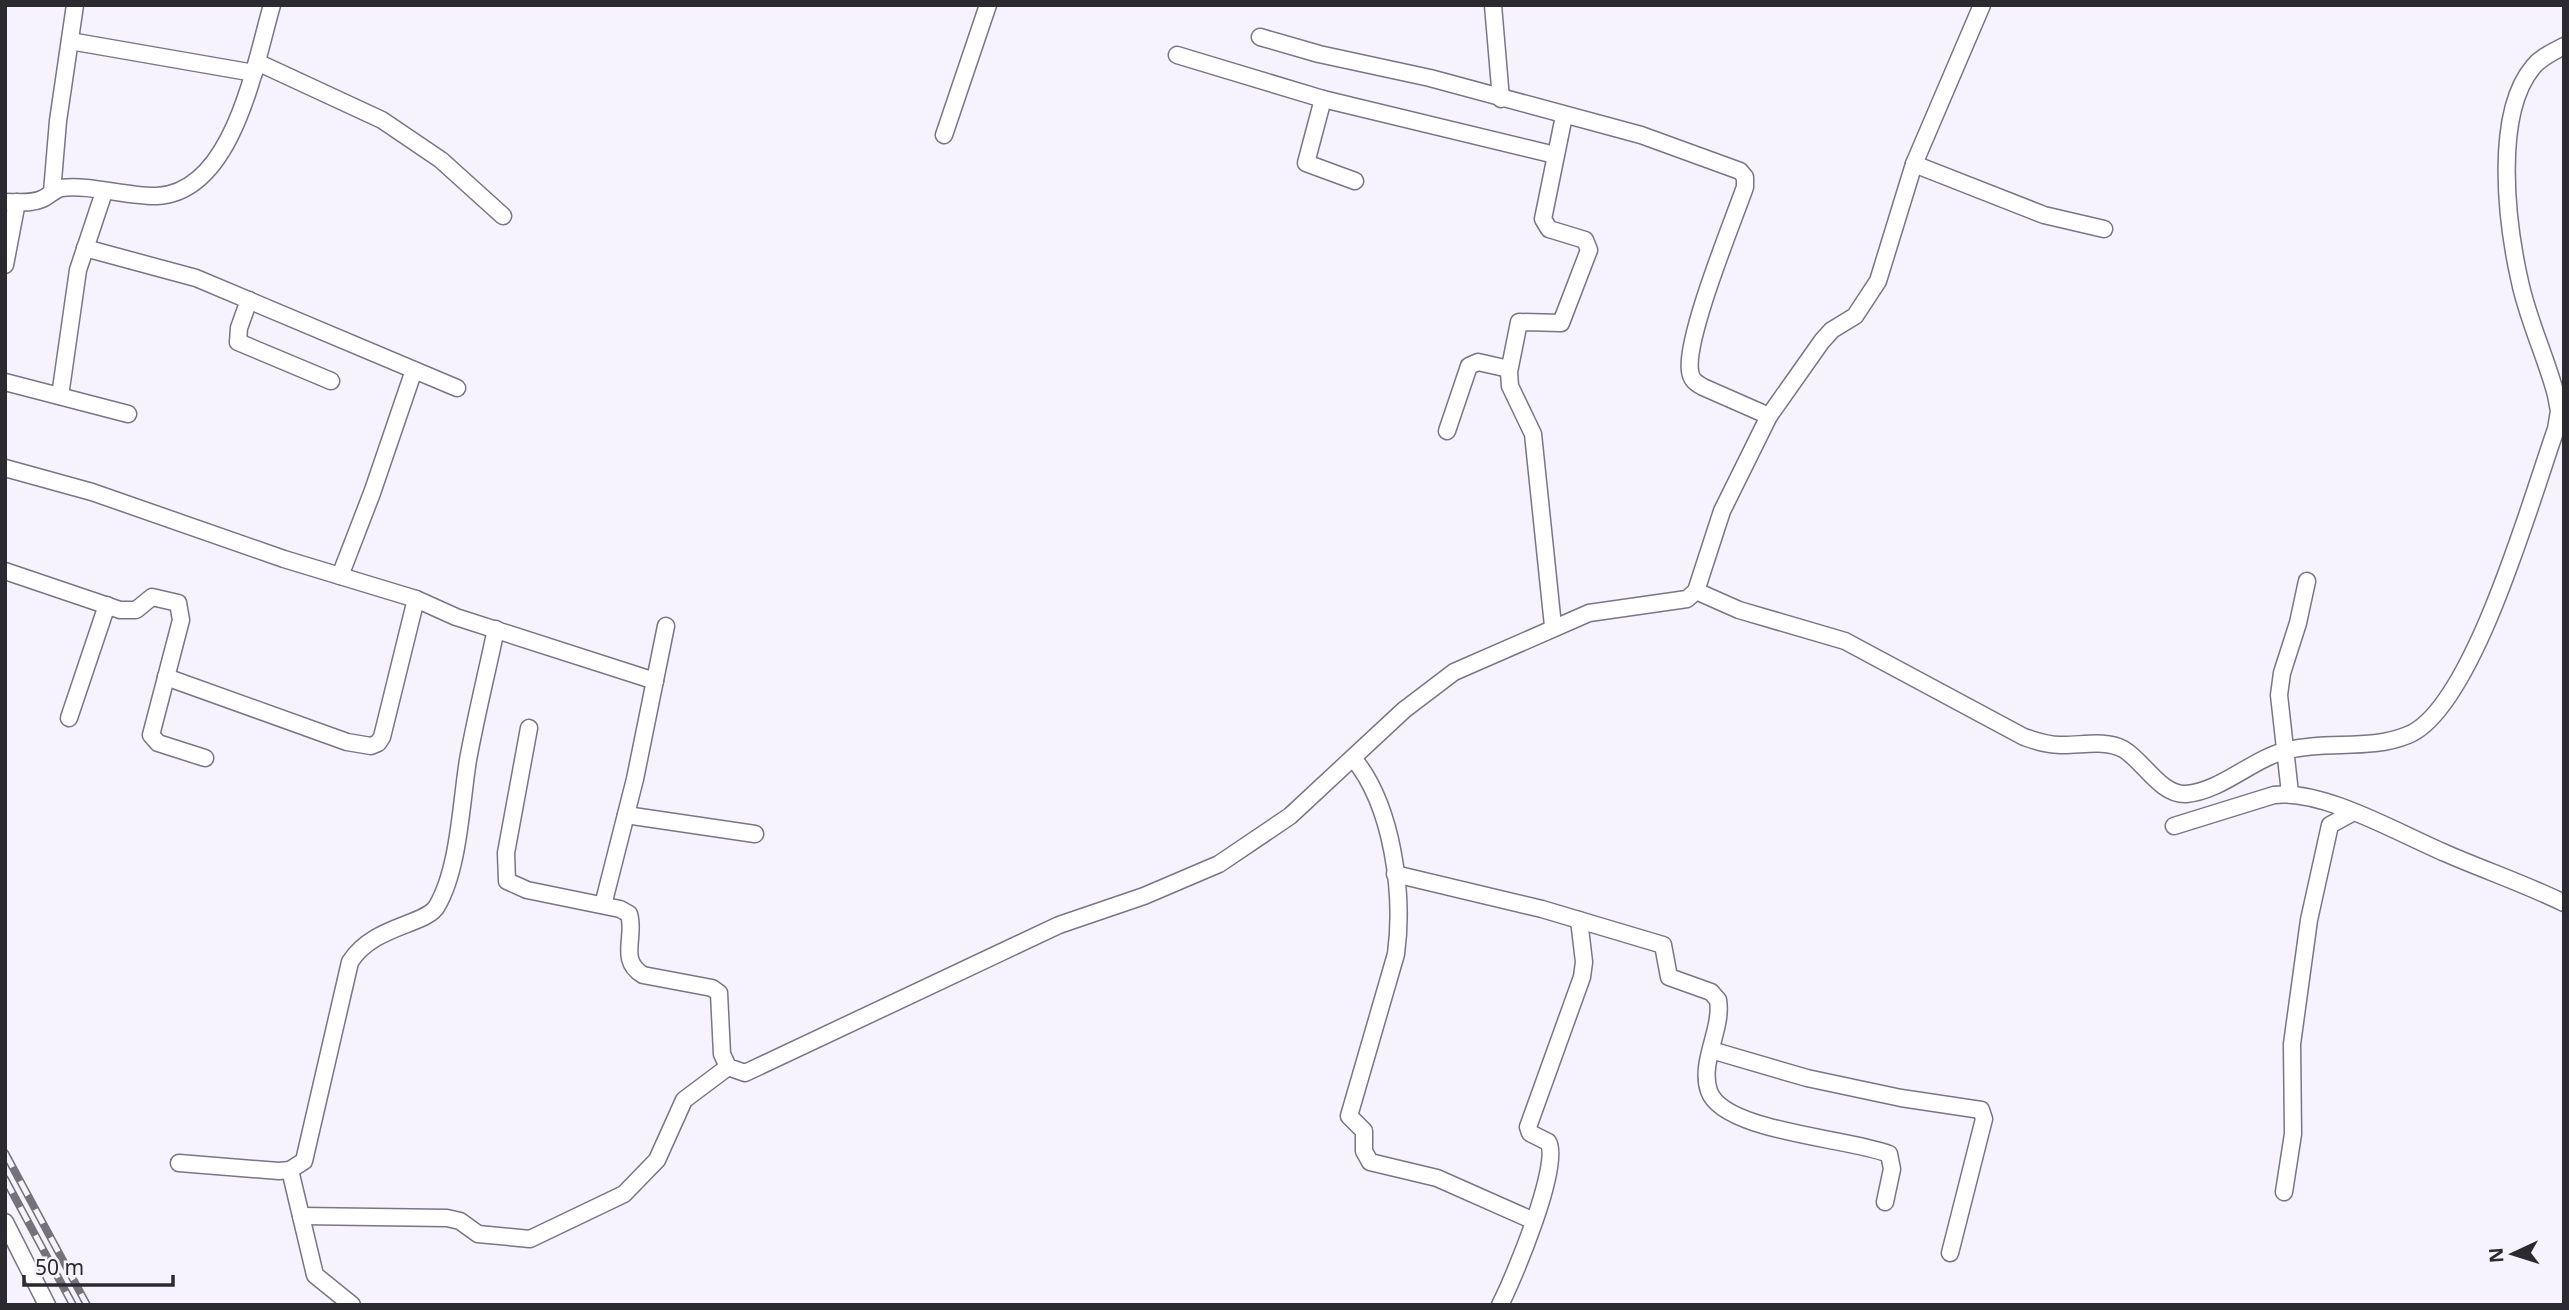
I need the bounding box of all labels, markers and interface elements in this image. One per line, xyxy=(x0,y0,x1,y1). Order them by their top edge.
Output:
north arrow xyxy=(2478,1219,2548,1289)
scale bar xyxy=(24,1244,173,1288)
text: N xyxy=(2483,1247,2510,1264)
text: 50 m xyxy=(35,1253,84,1281)

